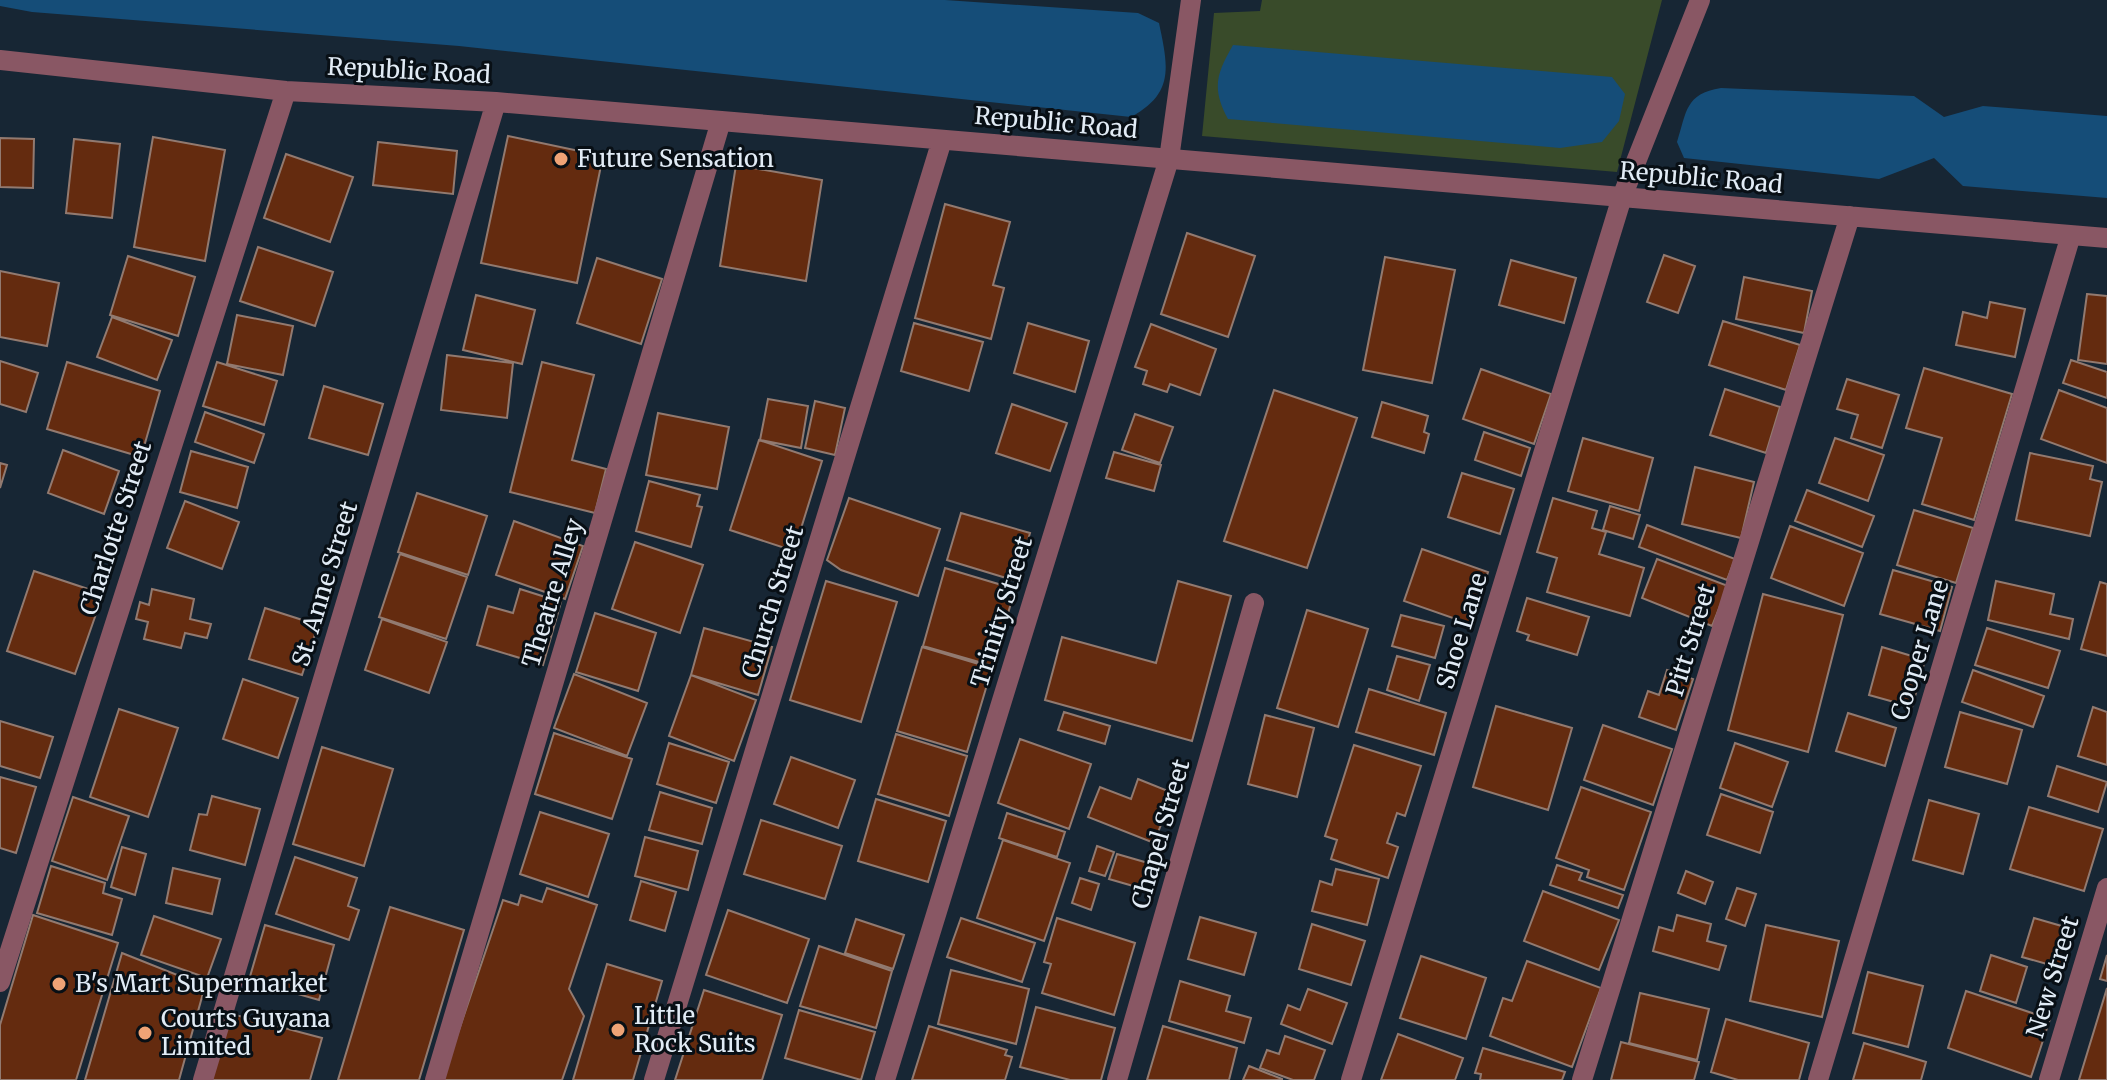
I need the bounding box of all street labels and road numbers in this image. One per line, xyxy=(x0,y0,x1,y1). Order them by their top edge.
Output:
street label: Republic Road xyxy=(326,51,492,90)
street label: Republic Road xyxy=(973,100,1139,145)
street label: Republic Road xyxy=(1618,155,1784,200)
street label: Charlotte Street xyxy=(73,436,158,619)
street label: St. Anne Street xyxy=(285,497,365,670)
street label: Theatre Alley xyxy=(515,515,590,671)
street label: Church Street xyxy=(735,521,811,682)
street label: Trinity Street xyxy=(964,532,1039,691)
street label: Shoe Lane xyxy=(1429,569,1494,693)
street label: Cooper Lane xyxy=(1883,576,1956,724)
street label: Pitt Street xyxy=(1659,579,1722,700)
street label: Chapel Street xyxy=(1124,755,1197,912)
street label: New Street xyxy=(2019,912,2086,1042)

